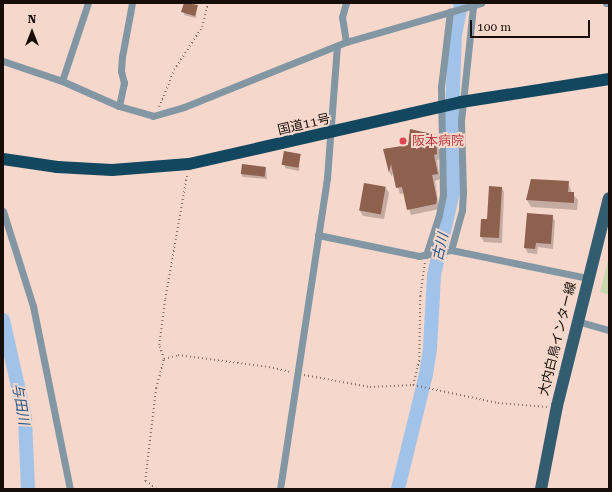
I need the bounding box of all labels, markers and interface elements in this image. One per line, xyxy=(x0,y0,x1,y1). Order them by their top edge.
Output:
north arrow xyxy=(12,12,52,52)
scale bar xyxy=(472,12,592,38)
text: N xyxy=(28,13,36,26)
text: 100 m xyxy=(477,20,511,34)
street label: 国道11号 xyxy=(276,111,332,139)
place label: 阪本病院 xyxy=(412,133,464,149)
marker: 阪本病院 xyxy=(397,135,409,147)
water label: 古川 xyxy=(429,231,451,263)
street label: 大内白鳥インター線 xyxy=(536,280,580,398)
water label: 与田川 xyxy=(9,382,33,426)

